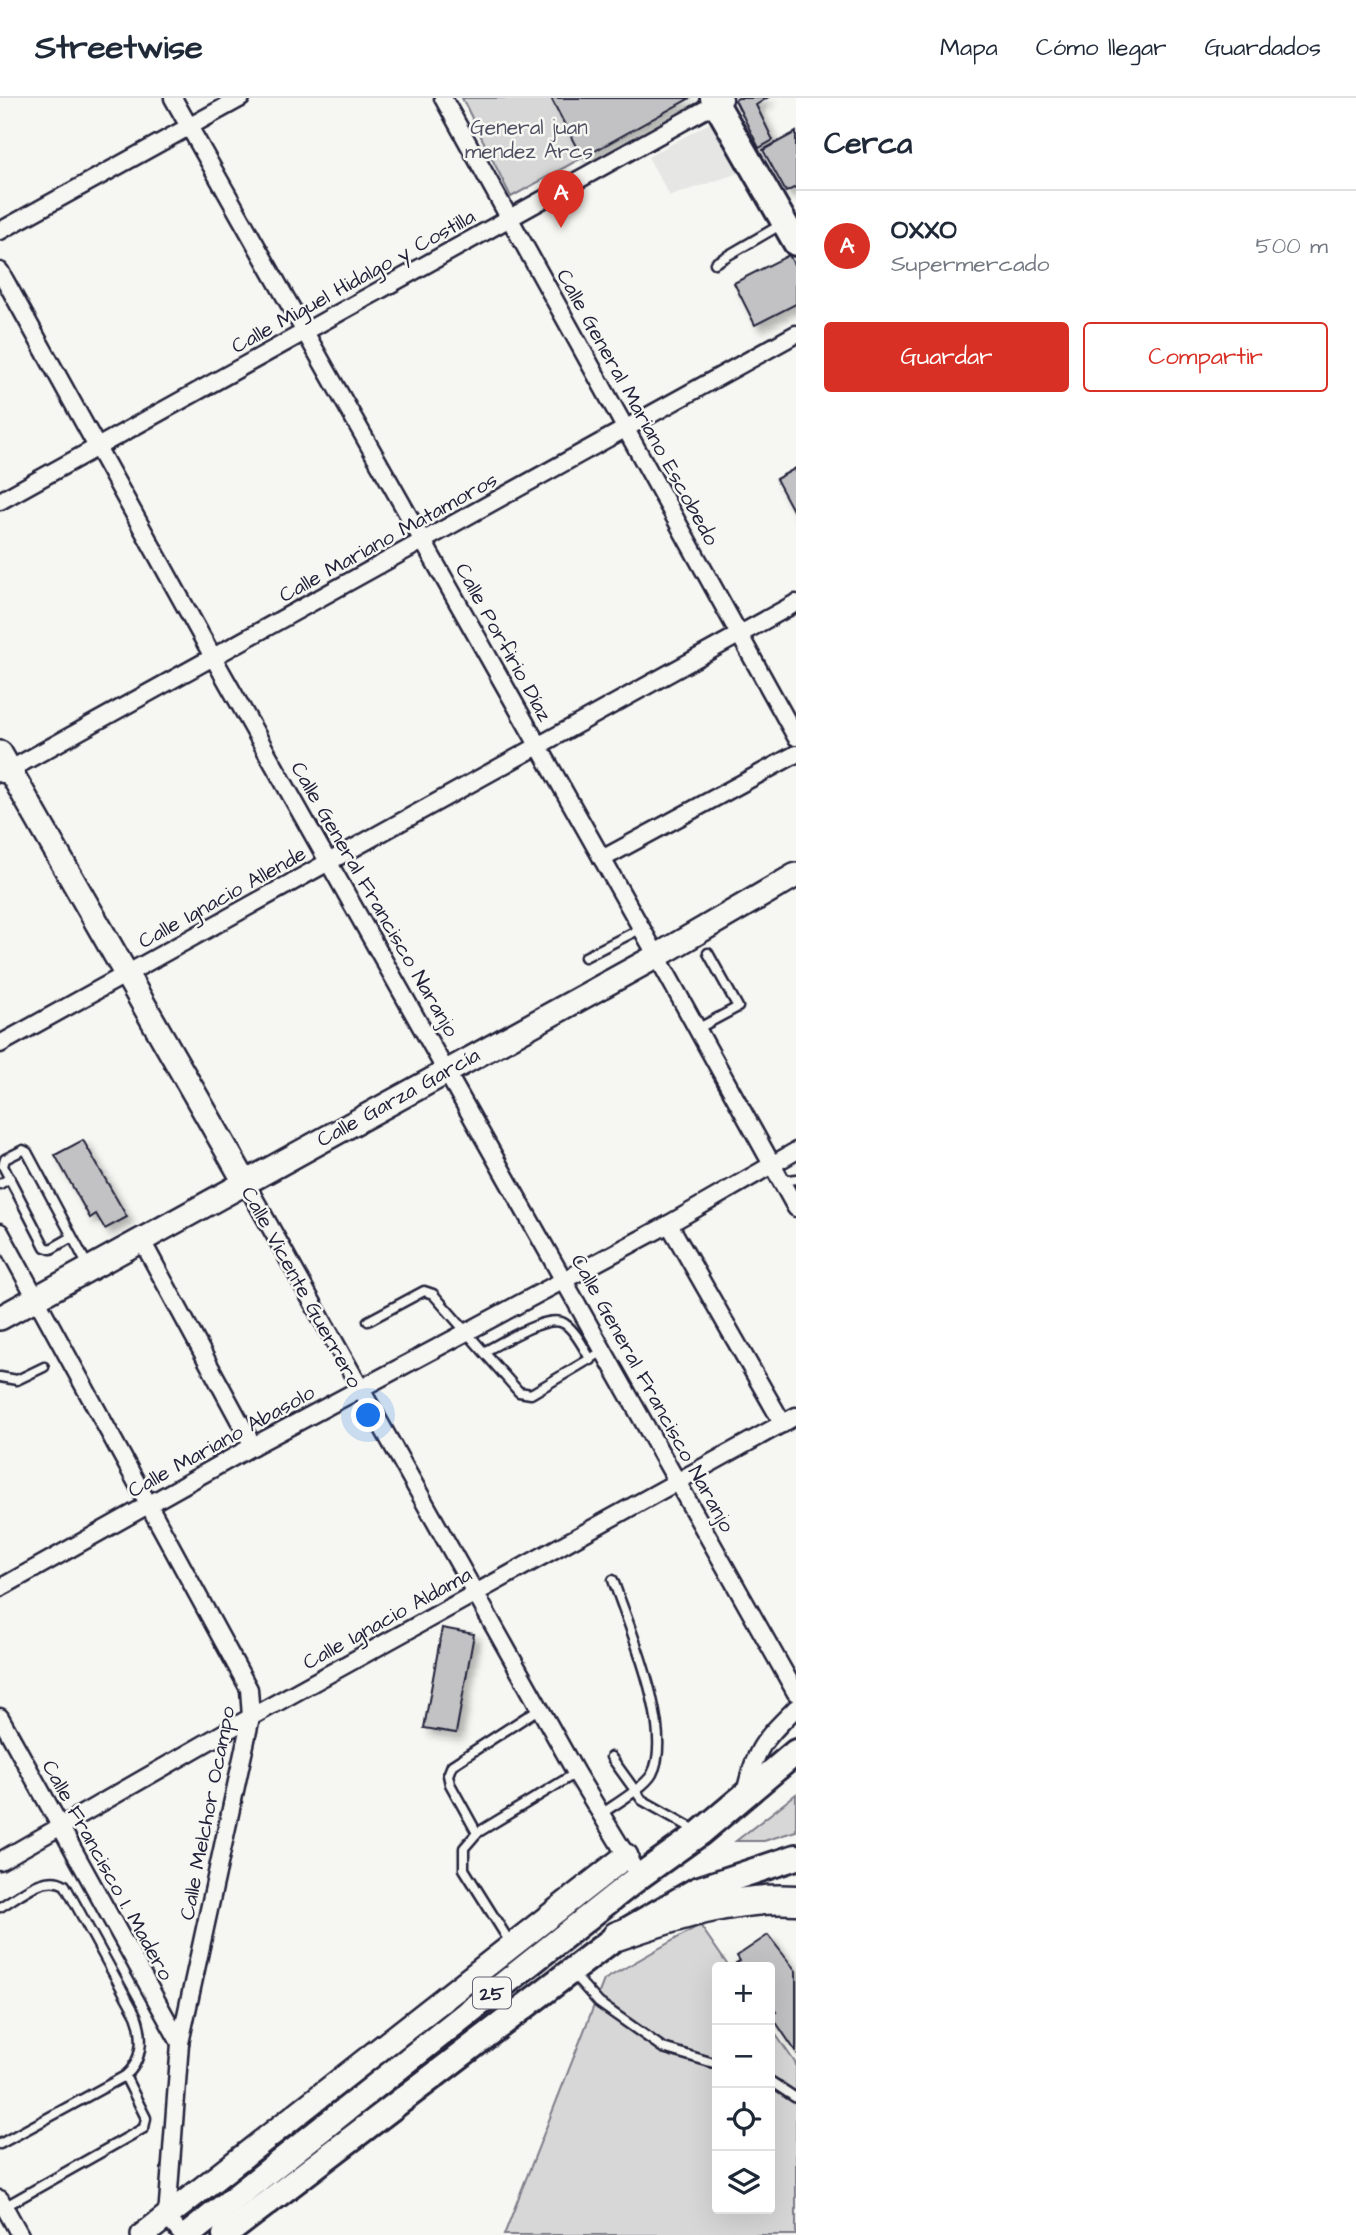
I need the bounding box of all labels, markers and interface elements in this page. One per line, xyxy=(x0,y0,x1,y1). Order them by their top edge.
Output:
text: Streetwise xyxy=(35,25,203,71)
text: Mapa xyxy=(940,31,998,65)
text: Cómo llegar xyxy=(1036,31,1166,65)
text: Guardados xyxy=(1204,31,1321,65)
park label: General juan mendez Arcs xyxy=(465,113,593,166)
text: Cerca xyxy=(824,123,912,165)
pin: A xyxy=(538,170,584,228)
street label: Calle Miguel Hidalgo y Costilla xyxy=(226,202,482,362)
text: OXXO xyxy=(891,212,957,248)
text: A xyxy=(840,230,854,262)
text: 500 m xyxy=(1256,230,1328,262)
text: Supermercado xyxy=(891,248,1049,280)
street label: Calle General Mariano Escobedo xyxy=(549,264,726,551)
button: Guardar xyxy=(824,322,1069,392)
button: Compartir xyxy=(1083,322,1328,392)
street label: Calle Mariano Matamoros xyxy=(274,465,503,610)
street label: Calle Porfirio Díaz xyxy=(448,558,559,727)
street label: Calle General Francisco Naranjo xyxy=(284,756,466,1042)
street label: Calle Ignacio Allende xyxy=(133,839,312,957)
street label: Calle Garza García xyxy=(312,1040,485,1154)
street label: Calle Vicente Guerrero xyxy=(234,1181,369,1393)
street label: Calle General Francisco Naranjo xyxy=(564,1249,741,1538)
street label: Calle Mariano Abasolo xyxy=(123,1378,320,1505)
your location xyxy=(351,1398,385,1432)
street label: Calle Ignacio Aldama xyxy=(298,1560,478,1679)
street label: Calle Melchor Ocampo xyxy=(173,1703,243,1923)
street label: Calle Francisco I. Madero xyxy=(35,1755,180,1986)
map controls xyxy=(712,1962,775,2214)
button: + xyxy=(712,1962,775,2025)
road number: 25 xyxy=(473,1978,511,2008)
button: − xyxy=(712,2025,775,2088)
button: locate xyxy=(712,2088,775,2151)
button: layers xyxy=(712,2151,775,2214)

